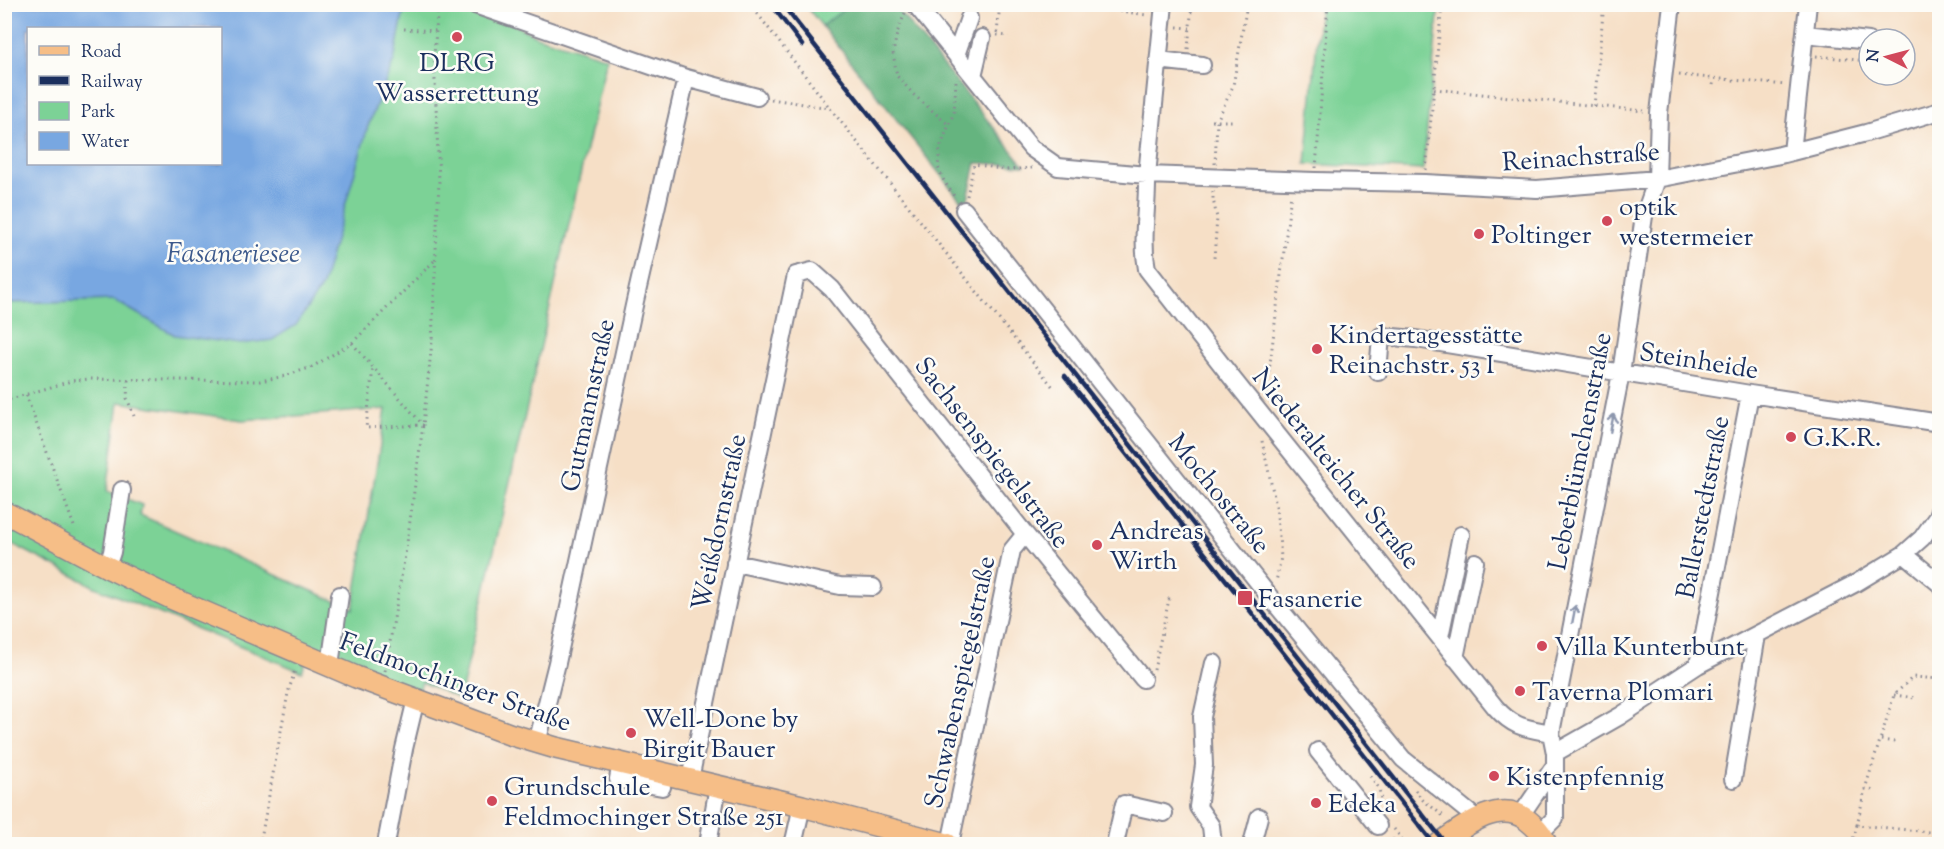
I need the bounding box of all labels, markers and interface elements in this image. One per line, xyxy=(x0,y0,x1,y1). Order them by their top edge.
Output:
legend xyxy=(27,27,222,165)
north arrow xyxy=(1857,27,1917,87)
marker: DLRG Wasserrettung xyxy=(450,30,464,44)
text: Road xyxy=(81,40,121,66)
place label: DLRG Wasserrettung xyxy=(375,46,539,113)
text: N xyxy=(1862,48,1887,63)
text: Railway xyxy=(81,70,143,96)
text: Park xyxy=(81,100,116,126)
text: Water xyxy=(81,130,130,156)
street label: Reinachstraße xyxy=(1501,135,1661,182)
place label: optik westermeier xyxy=(1619,190,1754,257)
marker: optik westermeier xyxy=(1600,214,1614,228)
place label: Poltinger xyxy=(1491,218,1592,255)
marker: Poltinger xyxy=(1472,227,1486,241)
water label: Fasaneriesee xyxy=(166,236,300,275)
street label: Gutmannstraße xyxy=(553,316,626,495)
place label: Kindertagesstätte Reinachstr. 53 I xyxy=(1329,318,1523,385)
street label: Leberblümchenstraße xyxy=(1540,329,1623,574)
street label: Steinheide xyxy=(1636,335,1761,390)
marker: Kindertagesstätte Reinachstr. 53 I xyxy=(1310,342,1324,356)
street label: Sachsenspiegelstraße xyxy=(904,350,1078,557)
street label: Niederalteicher Straße xyxy=(1242,361,1428,578)
one-way arrow xyxy=(1607,413,1618,433)
street label: Ballerstedtstraße xyxy=(1669,413,1740,602)
place label: G.K.R. xyxy=(1803,421,1881,458)
street label: Mochostraße xyxy=(1158,426,1278,563)
marker: G.K.R. xyxy=(1784,430,1798,444)
street label: Weißdornstraße xyxy=(684,431,757,614)
place label: Andreas Wirth xyxy=(1109,514,1204,581)
marker: Andreas Wirth xyxy=(1090,538,1104,552)
street label: Schwabenspiegelstraße xyxy=(917,553,1006,812)
place label: Fasanerie xyxy=(1258,582,1363,619)
marker: Fasanerie xyxy=(1236,589,1254,607)
one-way arrow xyxy=(1569,605,1580,624)
street label: Feldmochinger Straße xyxy=(334,624,576,743)
place label: Villa Kunterbunt xyxy=(1554,630,1745,667)
marker: Villa Kunterbunt xyxy=(1535,639,1549,653)
place label: Taverna Plomari xyxy=(1532,675,1713,712)
marker: Taverna Plomari xyxy=(1513,684,1527,698)
place label: Well-Done by Birgit Bauer xyxy=(643,702,798,769)
marker: Well-Done by Birgit Bauer xyxy=(624,726,638,740)
place label: Kistenpfennig xyxy=(1506,760,1664,797)
marker: Kistenpfennig xyxy=(1487,769,1501,783)
place label: Grundschule Feldmochinger Straße 251 xyxy=(504,770,784,837)
place label: Edeka xyxy=(1328,787,1396,824)
marker: Grundschule Feldmochinger Straße 251 xyxy=(485,794,499,808)
marker: Edeka xyxy=(1309,796,1323,810)

